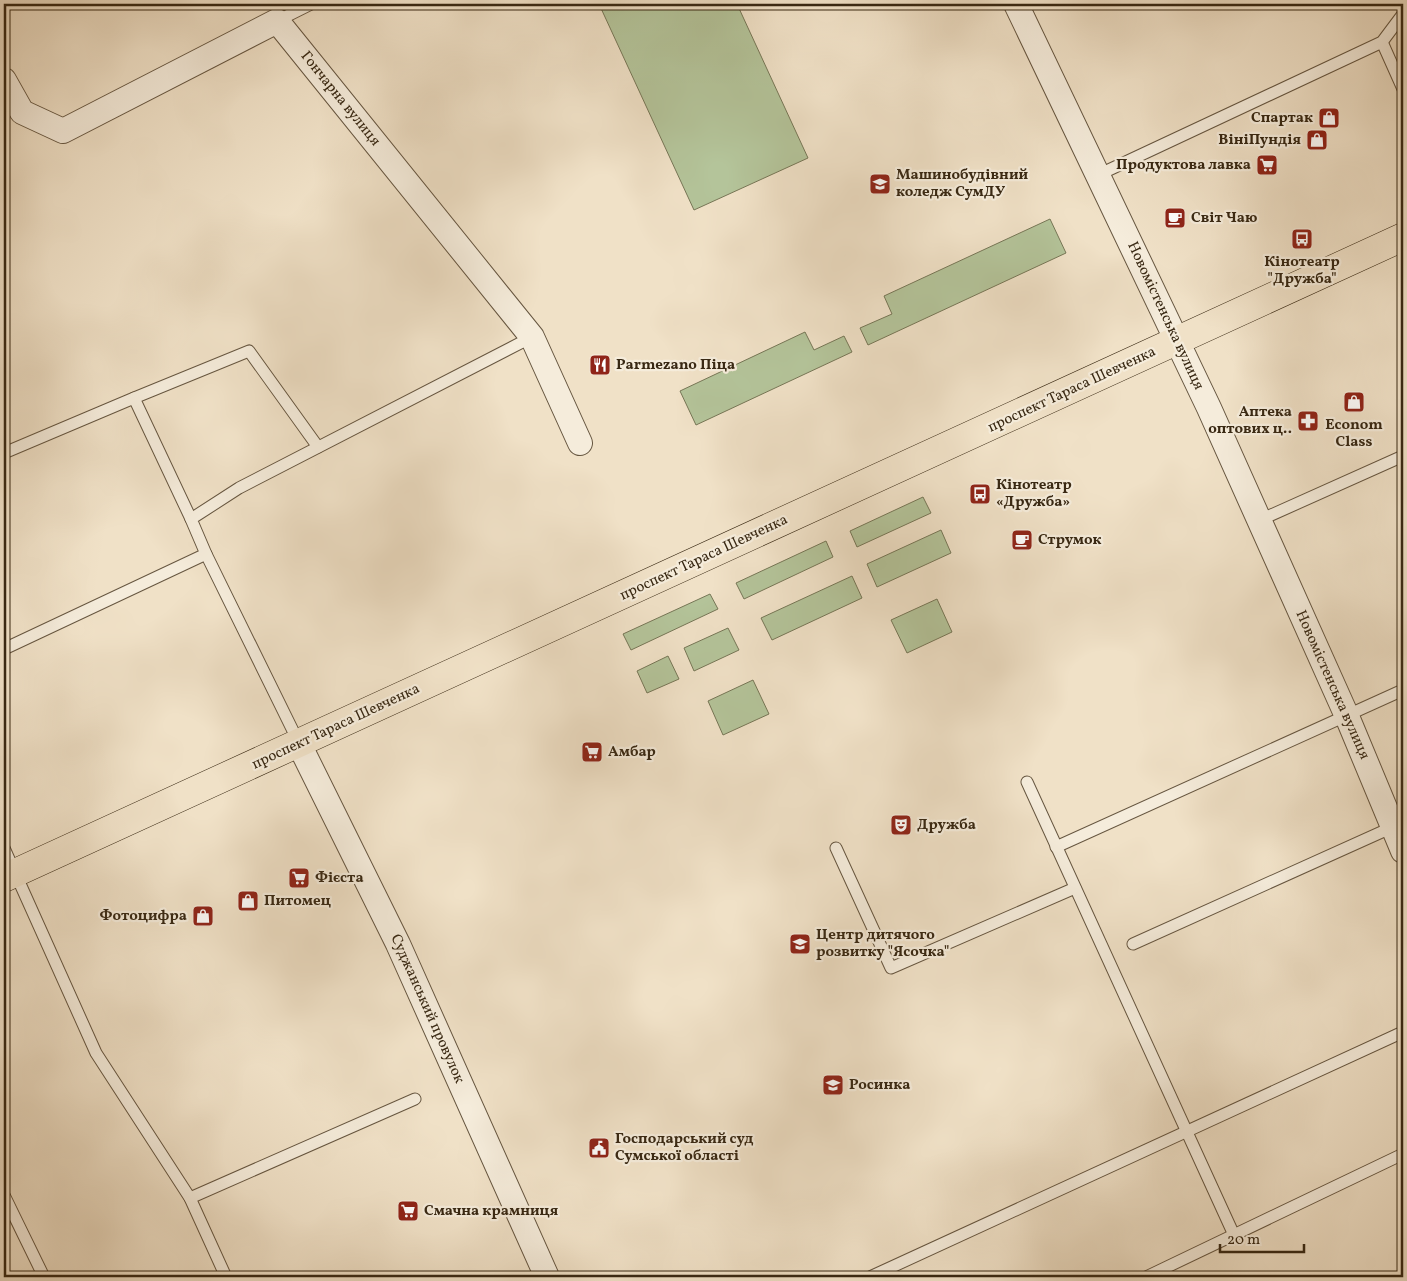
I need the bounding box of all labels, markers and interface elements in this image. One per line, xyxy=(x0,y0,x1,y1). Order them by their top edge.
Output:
street label: Гончарна вулиця xyxy=(295,47,385,151)
shop icon: Спартак xyxy=(1317,106,1341,130)
place label: Спартак xyxy=(1251,108,1313,129)
shop icon: ВініПундія xyxy=(1305,128,1329,152)
place label: ВініПундія xyxy=(1218,130,1301,151)
supermarket icon: Продуктова лавка xyxy=(1255,153,1279,177)
place label: Продуктова лавка xyxy=(1116,155,1251,176)
place label: Машинобудівний коледж СумДУ xyxy=(896,165,1029,203)
school or university icon: Машинобудівний коледж СумДУ xyxy=(868,172,892,196)
cafe icon: Світ Чаю xyxy=(1163,206,1187,230)
place label: Світ Чаю xyxy=(1191,208,1257,229)
bus stop icon: Кінотеатр "Дружба" xyxy=(1290,227,1314,251)
street label: Новомістенська вулиця xyxy=(1121,238,1209,394)
place label: Кінотеатр "Дружба" xyxy=(1264,252,1340,290)
street label: проспект Тараса Шевченка xyxy=(985,342,1159,438)
restaurant icon: Parmezano Піца xyxy=(588,353,612,377)
place label: Parmezano Піца xyxy=(616,355,735,376)
shop icon: Econom Class xyxy=(1342,390,1366,414)
place label: Аптека оптових ц.. xyxy=(1208,402,1292,440)
pharmacy icon: Аптека оптових ц.. xyxy=(1296,409,1320,433)
place label: Econom Class xyxy=(1325,415,1383,453)
place label: Кінотеатр «Дружба» xyxy=(996,475,1072,513)
bus stop icon: Кінотеатр «Дружба» xyxy=(968,482,992,506)
street label: проспект Тараса Шевченка xyxy=(617,510,791,606)
cafe icon: Струмок xyxy=(1010,528,1034,552)
place label: Струмок xyxy=(1038,530,1101,551)
street label: Новомістенська вулиця xyxy=(1290,607,1375,763)
street label: проспект Тараса Шевченка xyxy=(249,679,423,775)
supermarket icon: Амбар xyxy=(580,740,604,764)
place label: Амбар xyxy=(608,742,656,763)
theatre icon: Дружба xyxy=(889,813,913,837)
place label: Дружба xyxy=(917,815,976,836)
supermarket icon: Фієста xyxy=(287,866,311,890)
place label: Фієста xyxy=(315,868,364,889)
shop icon: Питомец xyxy=(236,889,260,913)
place label: Питомец xyxy=(264,891,331,912)
shop icon: Фотоцифра xyxy=(191,904,215,928)
place label: Фотоцифра xyxy=(100,906,187,927)
place label: Центр дитячого розвитку "Ясочка" xyxy=(816,925,949,963)
street label: Суджанський провулок xyxy=(385,931,469,1087)
school or university icon: Центр дитячого розвитку "Ясочка" xyxy=(788,932,812,956)
school or university icon: Росинка xyxy=(821,1073,845,1097)
place label: Росинка xyxy=(849,1075,910,1096)
place label: Господарський суд Сумської області xyxy=(615,1129,754,1167)
public building icon: Господарський суд Сумської області xyxy=(587,1136,611,1160)
supermarket icon: Смачна крамниця xyxy=(396,1199,420,1223)
place label: Смачна крамниця xyxy=(424,1201,559,1222)
scale bar xyxy=(1220,1221,1303,1253)
text: 20 m xyxy=(1227,1230,1260,1251)

